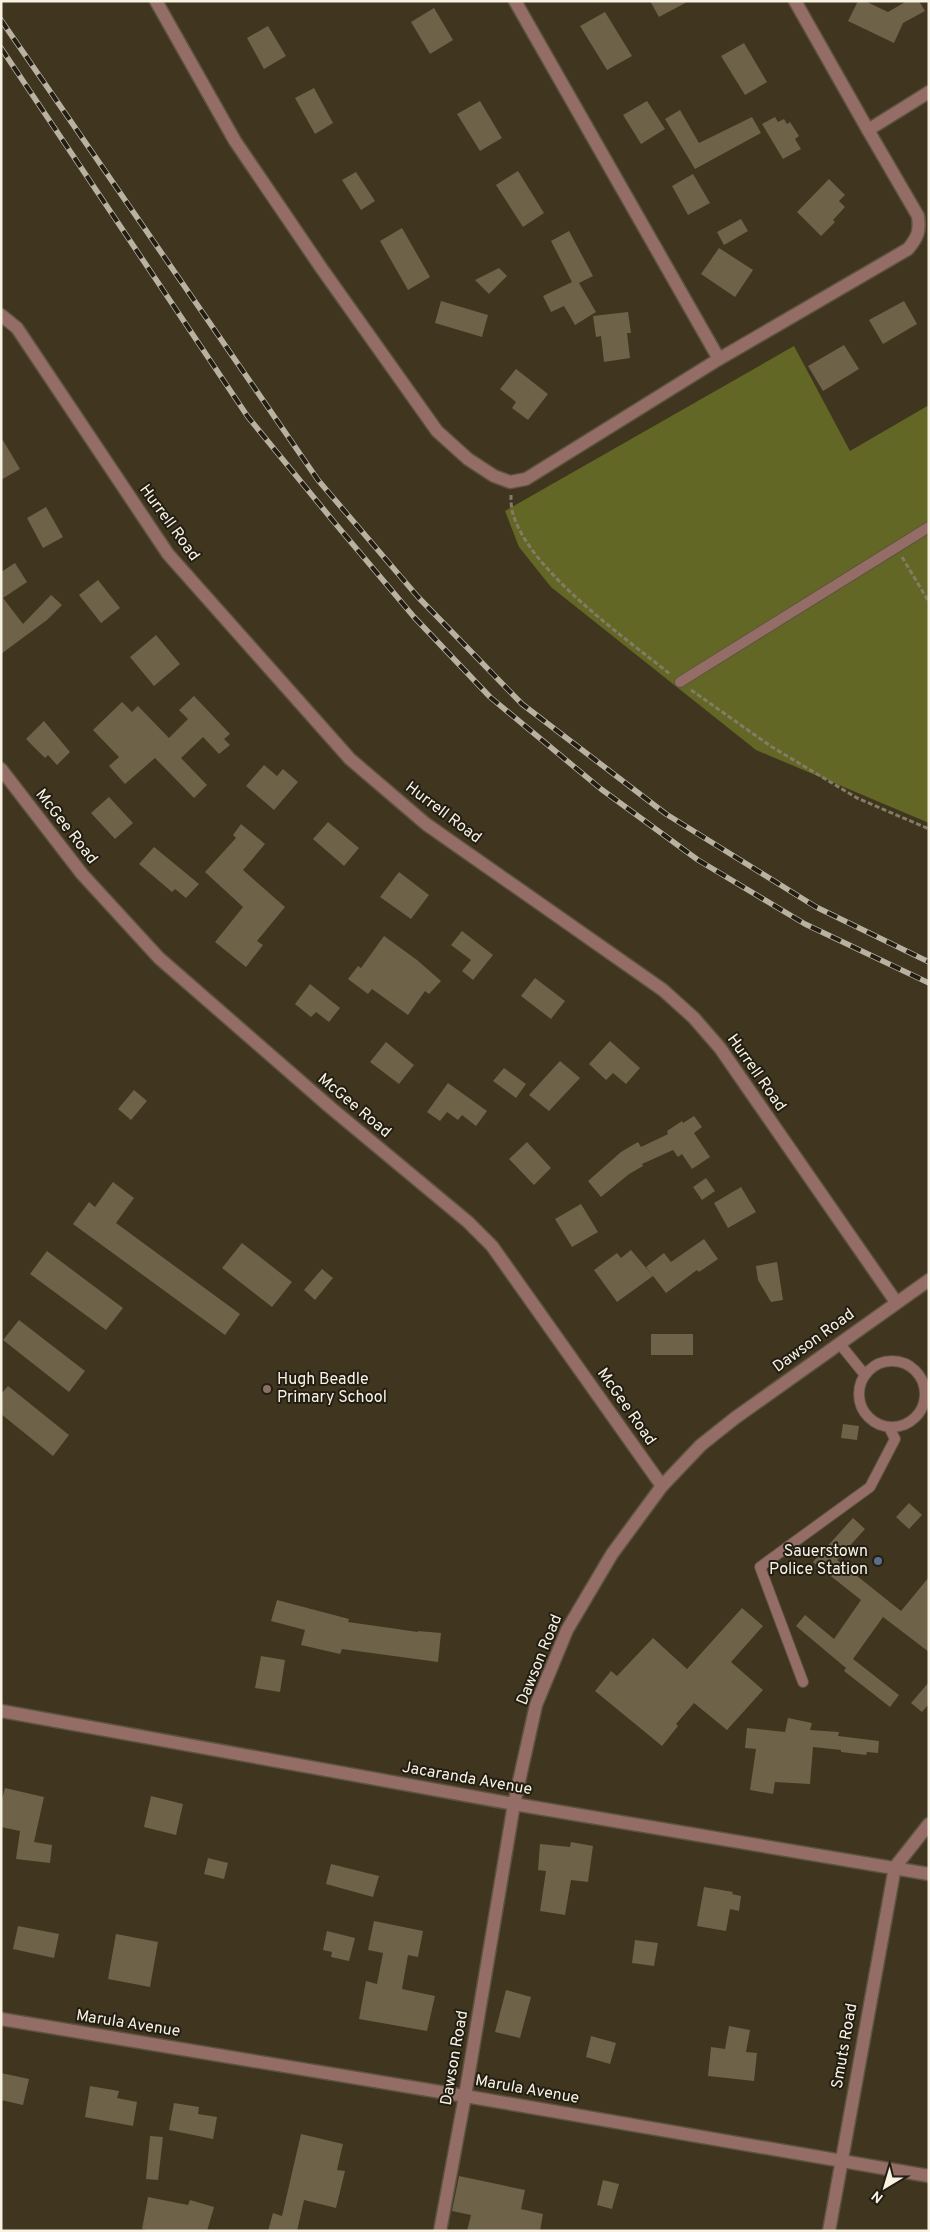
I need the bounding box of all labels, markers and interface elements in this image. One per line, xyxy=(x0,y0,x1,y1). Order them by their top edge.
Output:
street label: Hurrell Road xyxy=(134,481,204,565)
street label: Hurrell Road xyxy=(401,778,485,848)
street label: McGee Road xyxy=(30,785,102,869)
street label: Hurrell Road xyxy=(722,1030,790,1116)
street label: McGee Road xyxy=(313,1069,395,1143)
street label: Dawson Road xyxy=(769,1305,859,1377)
street label: McGee Road xyxy=(592,1364,660,1450)
place label: Hugh Beadle Primary School xyxy=(277,1370,387,1408)
marker: Hugh Beadle Primary School xyxy=(261,1383,273,1395)
place label: Sauerstown Police Station xyxy=(769,1542,868,1580)
marker: Sauerstown Police Station xyxy=(872,1555,884,1567)
street label: Dawson Road xyxy=(513,1612,567,1708)
street label: Jacaranda Avenue xyxy=(400,1758,534,1800)
street label: Smuts Road xyxy=(828,2002,862,2090)
street label: Marula Avenue xyxy=(74,2006,182,2042)
street label: Dawson Road xyxy=(437,2009,473,2107)
street label: Marula Avenue xyxy=(473,2071,581,2109)
north arrow xyxy=(860,2162,910,2212)
text: N xyxy=(869,2186,887,2206)

